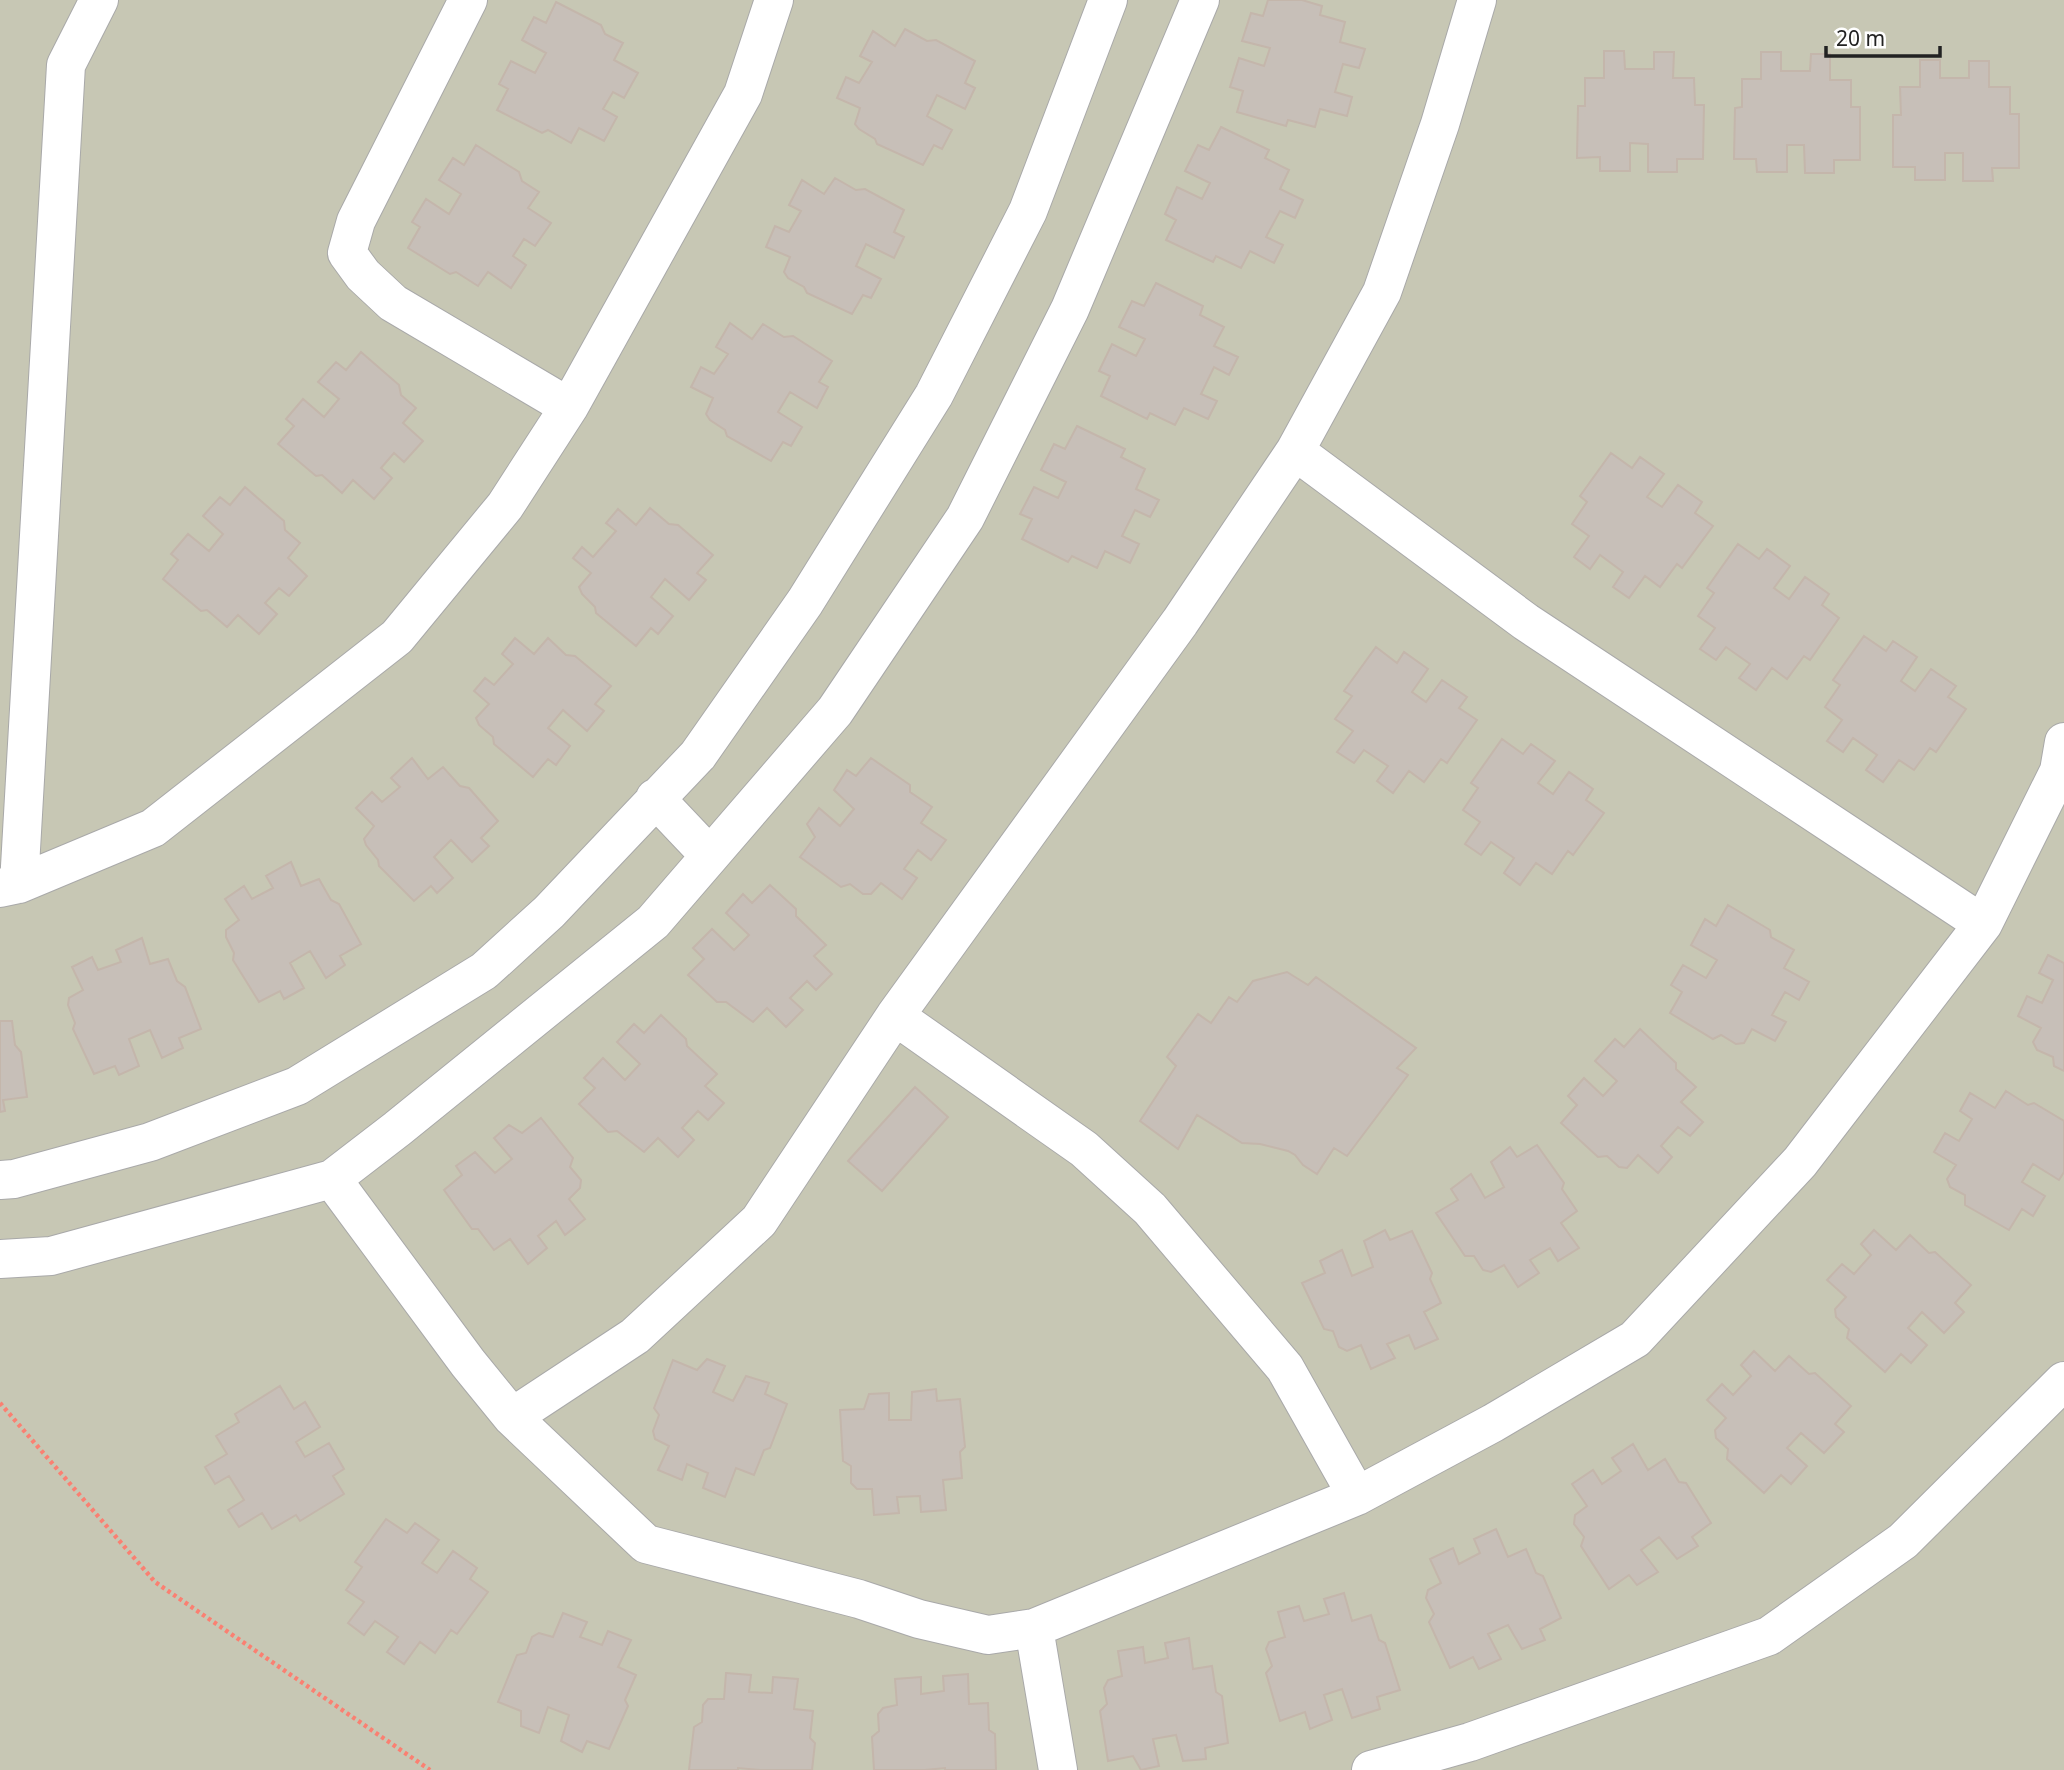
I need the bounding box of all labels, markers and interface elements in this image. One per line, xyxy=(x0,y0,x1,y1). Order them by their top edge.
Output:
scale bar xyxy=(1826,14,1940,58)
text: 20 m xyxy=(1836,24,1885,52)

